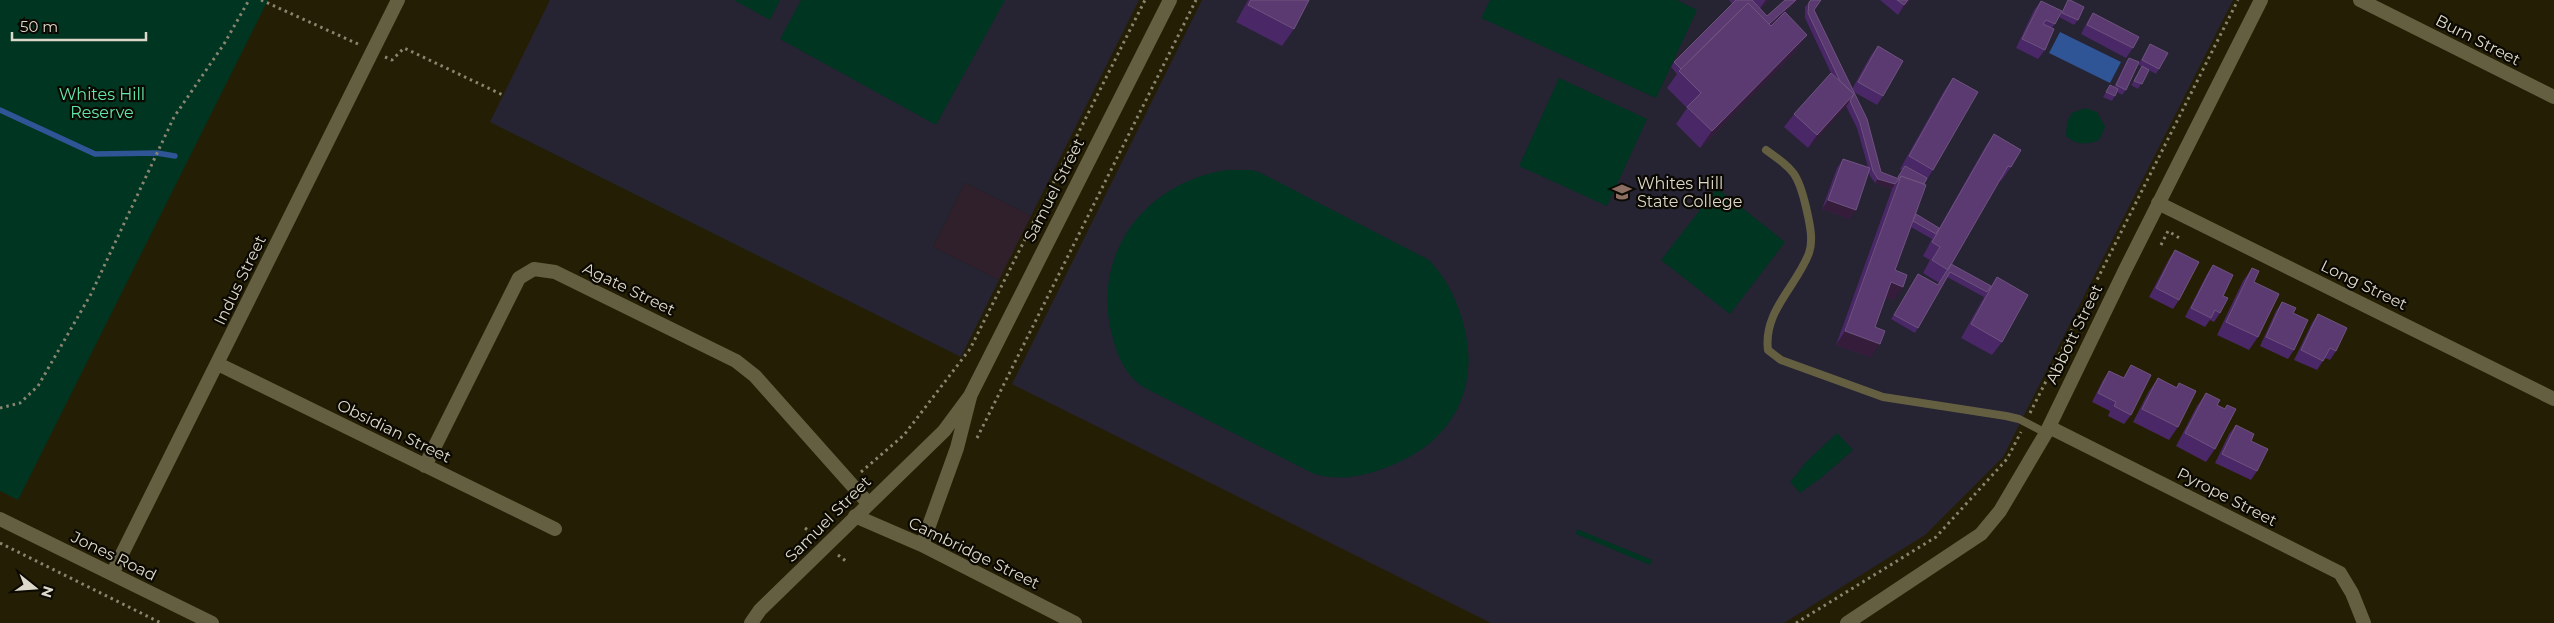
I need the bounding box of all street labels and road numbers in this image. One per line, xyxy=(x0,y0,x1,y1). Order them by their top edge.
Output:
street label: Burn Street xyxy=(2432,11,2524,70)
street label: Samuel Street xyxy=(1020,135,1088,245)
street label: Indus Street xyxy=(210,232,270,328)
street label: Long Street xyxy=(2318,256,2411,314)
street label: Agate Street xyxy=(580,258,679,320)
street label: Abbott Street xyxy=(2042,281,2107,387)
street label: Obsidian Street xyxy=(334,395,455,467)
street label: Pyrope Street xyxy=(2174,464,2281,531)
street label: Samuel Street xyxy=(781,472,875,566)
street label: Cambridge Street xyxy=(906,513,1043,593)
street label: Jones Road xyxy=(67,527,160,585)

